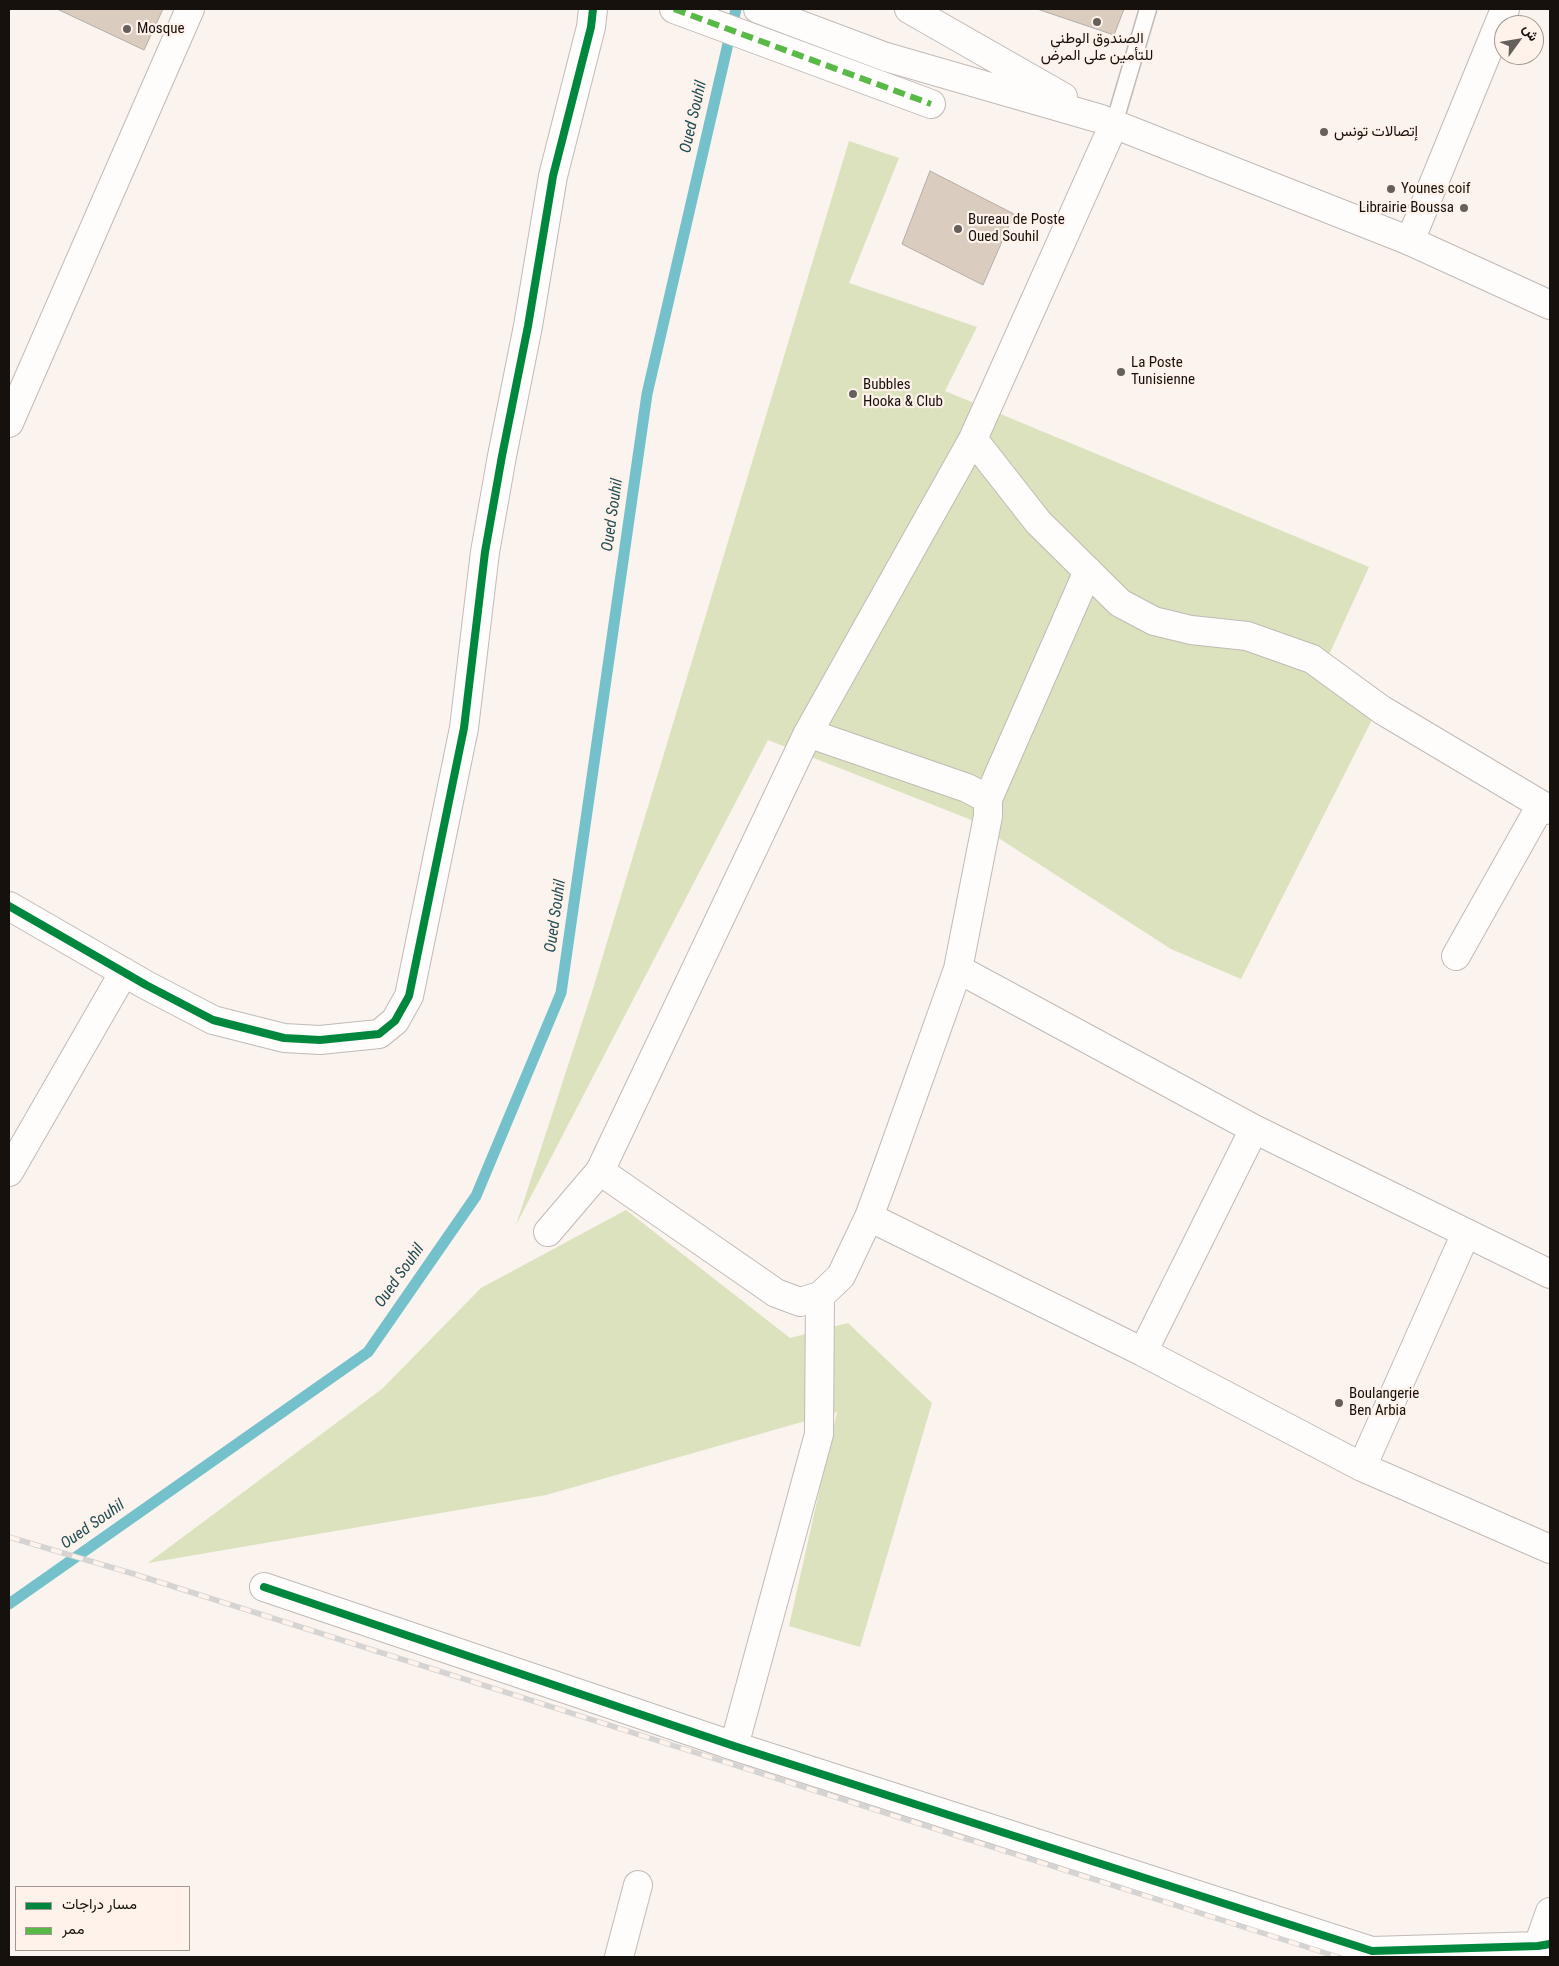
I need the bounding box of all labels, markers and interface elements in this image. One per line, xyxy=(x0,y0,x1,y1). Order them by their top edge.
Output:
north arrow xyxy=(1494,15,1544,65)
marker: الصندوق الوطني للتأمين على المرض xyxy=(1091,16,1103,28)
place label: Mosque xyxy=(137,20,184,38)
text: ش xyxy=(1520,21,1542,44)
marker: Mosque xyxy=(121,23,133,35)
place label: الصندوق الوطني للتأمين على المرض xyxy=(1041,30,1153,65)
water label: Oued Souhil xyxy=(676,79,712,155)
place label: إتصالات تونس xyxy=(1334,123,1418,141)
marker: إتصالات تونس xyxy=(1318,126,1330,138)
place label: Younes coif xyxy=(1401,180,1470,198)
marker: Younes coif xyxy=(1385,183,1397,195)
place label: Librairie Boussa xyxy=(1359,199,1454,217)
marker: Librairie Boussa xyxy=(1458,202,1470,214)
place label: Bureau de Poste Oued Souhil xyxy=(968,211,1065,246)
marker: Bureau de Poste Oued Souhil xyxy=(952,223,964,235)
place label: La Poste Tunisienne xyxy=(1131,354,1195,389)
marker: La Poste Tunisienne xyxy=(1115,366,1127,378)
place label: Bubbles Hooka & Club xyxy=(863,376,943,411)
marker: Bubbles Hooka & Club xyxy=(847,388,859,400)
water label: Oued Souhil xyxy=(598,477,628,553)
water label: Oued Souhil xyxy=(541,878,571,954)
water label: Oued Souhil xyxy=(371,1240,429,1312)
place label: Boulangerie Ben Arbia xyxy=(1349,1385,1419,1420)
marker: Boulangerie Ben Arbia xyxy=(1333,1397,1345,1409)
water label: Oued Souhil xyxy=(57,1496,129,1554)
legend xyxy=(15,1886,190,1951)
text: مسار دراجات xyxy=(62,1895,137,1913)
text: ممر xyxy=(62,1920,84,1938)

